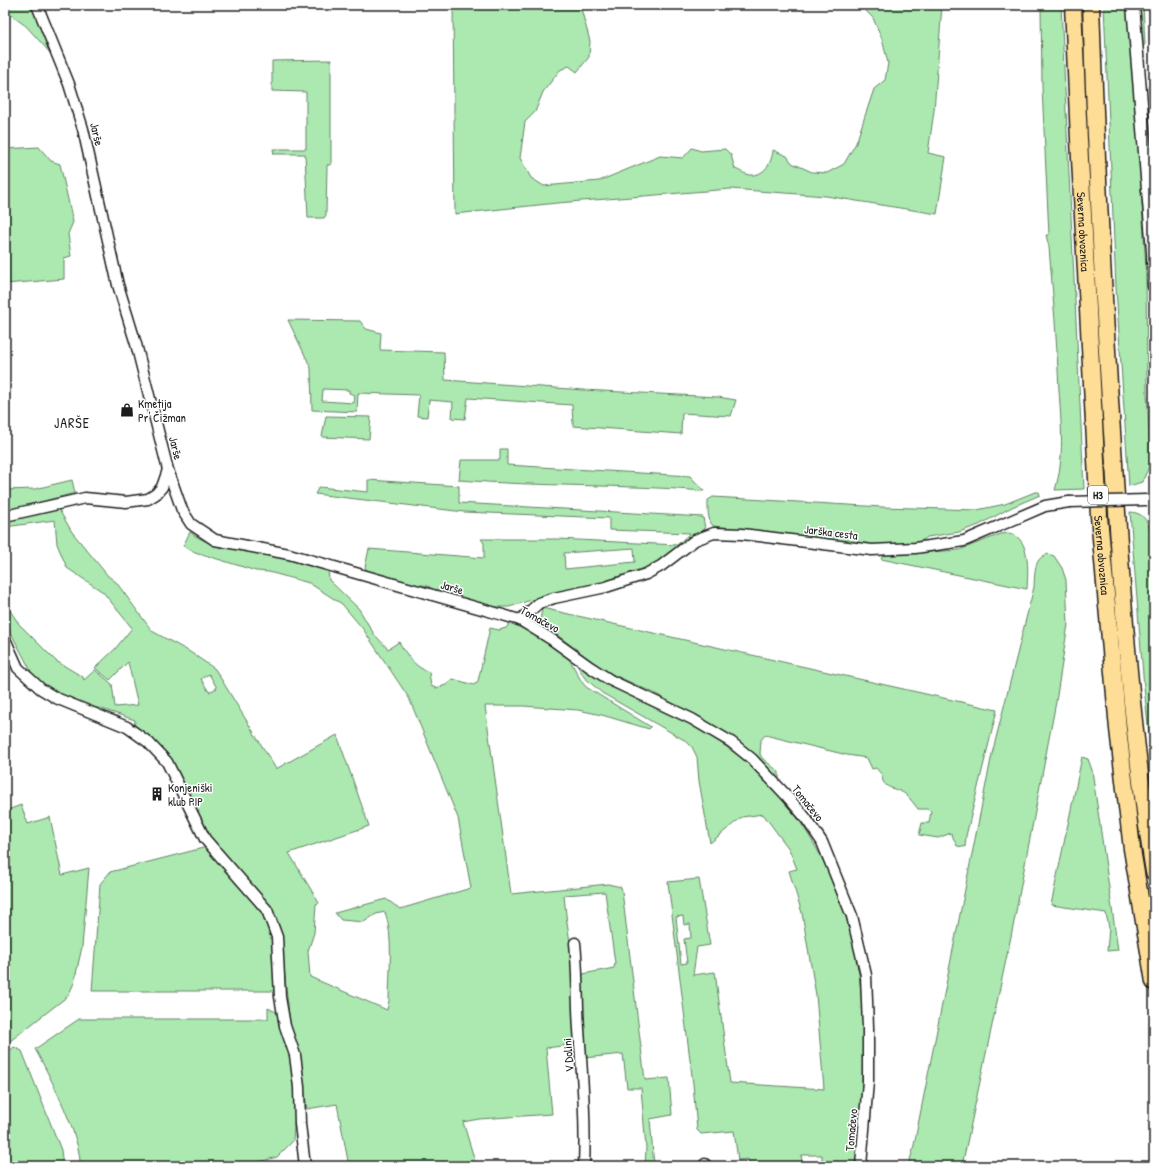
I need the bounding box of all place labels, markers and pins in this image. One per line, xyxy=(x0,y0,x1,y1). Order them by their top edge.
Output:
place label: Kmetija Pr' Čižman xyxy=(138,395,186,426)
shop icon: Kmetija Pr' Čižman xyxy=(119,402,135,418)
place label: Konjeniški klub PIP xyxy=(168,779,213,810)
building icon: Konjeniški klub PIP xyxy=(149,786,165,802)

